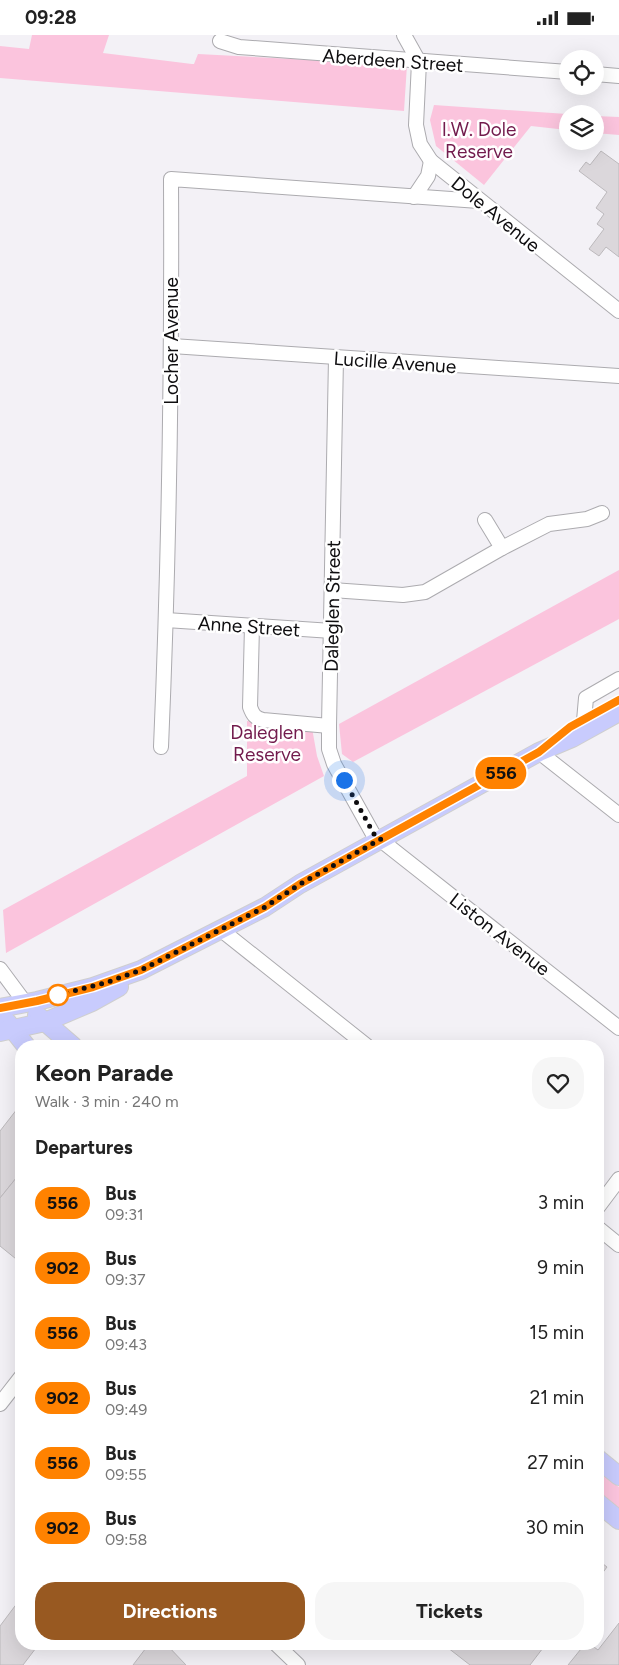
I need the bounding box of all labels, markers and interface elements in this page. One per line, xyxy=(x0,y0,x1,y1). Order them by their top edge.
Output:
text: 09:28 xyxy=(25,6,77,29)
street label: Aberdeen Street xyxy=(322,44,464,77)
map controls xyxy=(559,50,604,150)
button: locate xyxy=(559,50,604,95)
button: layers xyxy=(559,105,604,150)
park label: I.W. Dole Reserve xyxy=(442,118,516,163)
street label: Dole Avenue xyxy=(447,172,545,257)
street label: Locher Avenue xyxy=(160,277,183,405)
street label: Lucille Avenue xyxy=(333,347,457,378)
street label: Daleglen Street xyxy=(320,540,345,672)
street label: Anne Street xyxy=(197,611,301,642)
park label: Daleglen Reserve xyxy=(230,721,304,766)
line badge: 556 xyxy=(472,757,530,789)
text: 556 xyxy=(485,762,517,784)
your location xyxy=(332,768,357,793)
street label: Liston Avenue xyxy=(445,888,554,981)
unlabelled marker xyxy=(47,984,69,1006)
button: heart xyxy=(532,1057,584,1109)
text: Keon Parade xyxy=(35,1058,173,1087)
text: Walk · 3 min · 240 m xyxy=(35,1092,179,1111)
text: Departures xyxy=(35,1136,133,1159)
text: Bus xyxy=(105,1182,136,1205)
text: 3 min xyxy=(538,1191,584,1214)
text: 556 xyxy=(47,1192,78,1214)
text: 09:31 xyxy=(105,1205,144,1224)
text: Bus xyxy=(105,1247,136,1270)
text: 9 min xyxy=(537,1256,584,1279)
text: 902 xyxy=(46,1257,79,1279)
text: 09:37 xyxy=(105,1270,146,1289)
text: Bus xyxy=(105,1312,136,1335)
text: 15 min xyxy=(529,1321,584,1344)
text: 556 xyxy=(47,1322,78,1344)
text: 09:43 xyxy=(105,1335,147,1354)
text: Bus xyxy=(105,1377,136,1400)
text: 21 min xyxy=(530,1386,584,1409)
text: 902 xyxy=(46,1387,79,1409)
text: 09:49 xyxy=(105,1400,147,1419)
text: Bus xyxy=(105,1442,136,1465)
text: 27 min xyxy=(527,1451,584,1474)
text: 556 xyxy=(47,1452,78,1474)
text: 09:55 xyxy=(105,1465,147,1484)
text: Bus xyxy=(105,1507,136,1530)
text: 30 min xyxy=(526,1516,584,1539)
text: 902 xyxy=(46,1517,79,1539)
text: 09:58 xyxy=(105,1530,147,1549)
button: Directions xyxy=(35,1582,305,1640)
button: Tickets xyxy=(315,1582,584,1640)

